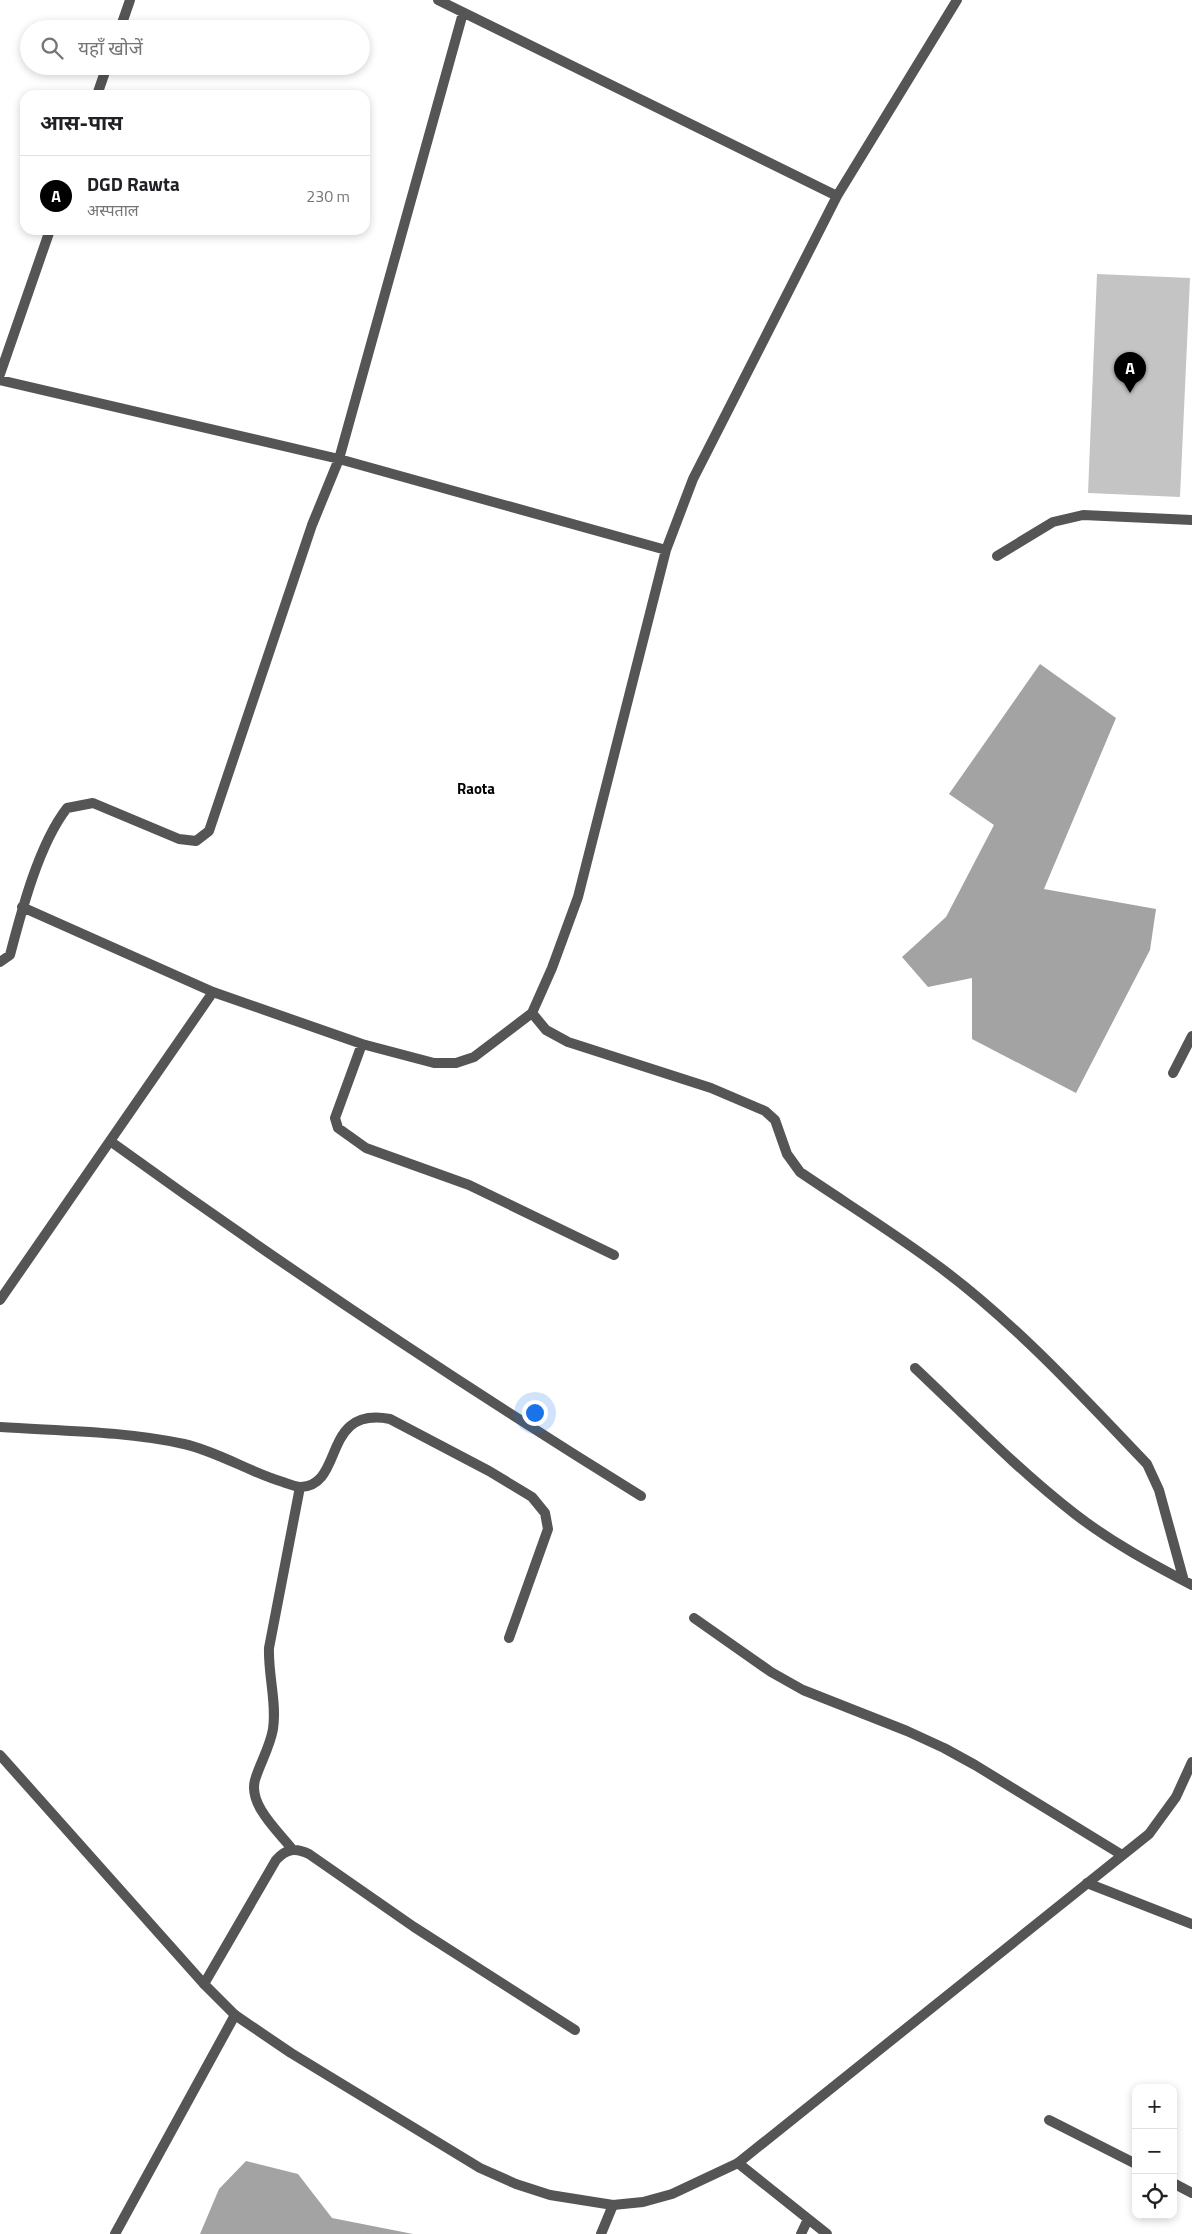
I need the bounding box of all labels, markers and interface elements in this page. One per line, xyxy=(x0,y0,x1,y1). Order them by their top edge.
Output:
search box xyxy=(20,20,370,75)
text: यहाँ खोजें xyxy=(78,33,143,62)
icon: search xyxy=(38,34,66,62)
text: आस-पास xyxy=(40,106,123,138)
text: DGD Rawta xyxy=(87,169,180,198)
text: A xyxy=(51,184,61,208)
text: 230 m xyxy=(306,184,350,208)
text: अस्पताल xyxy=(87,198,139,222)
pin: A xyxy=(1114,352,1146,393)
district label: Raota xyxy=(457,777,495,800)
your location xyxy=(522,1400,548,1426)
map controls xyxy=(1132,2084,1177,2219)
button: + xyxy=(1132,2084,1177,2129)
button: − xyxy=(1132,2129,1177,2174)
button: locate xyxy=(1132,2174,1177,2219)

